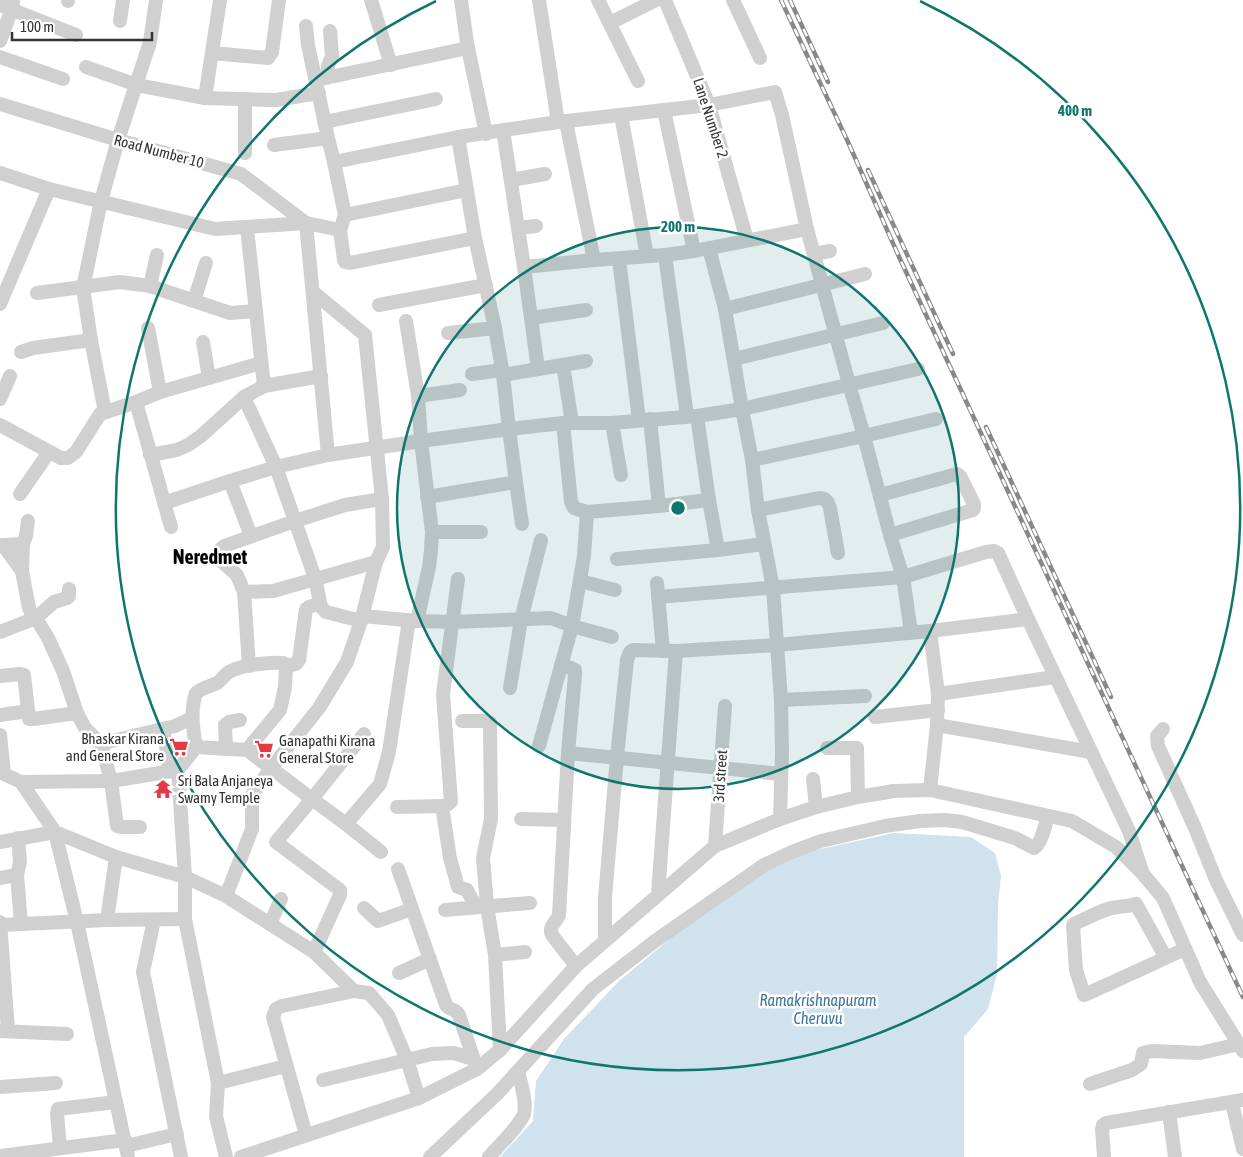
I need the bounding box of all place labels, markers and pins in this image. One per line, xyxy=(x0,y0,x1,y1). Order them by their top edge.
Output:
centre of rings xyxy=(669,499,687,517)
place label: Bhaskar Kirana and General Store xyxy=(66,730,164,764)
place label: Ganapathi Kirana General Store xyxy=(279,732,376,766)
supermarket icon: Bhaskar Kirana and General Store xyxy=(168,736,190,758)
supermarket icon: Ganapathi Kirana General Store xyxy=(253,738,275,760)
place label: Sri Bala Anjaneya Swamy Temple xyxy=(178,772,273,806)
temple icon: Sri Bala Anjaneya Swamy Temple xyxy=(152,778,174,800)

